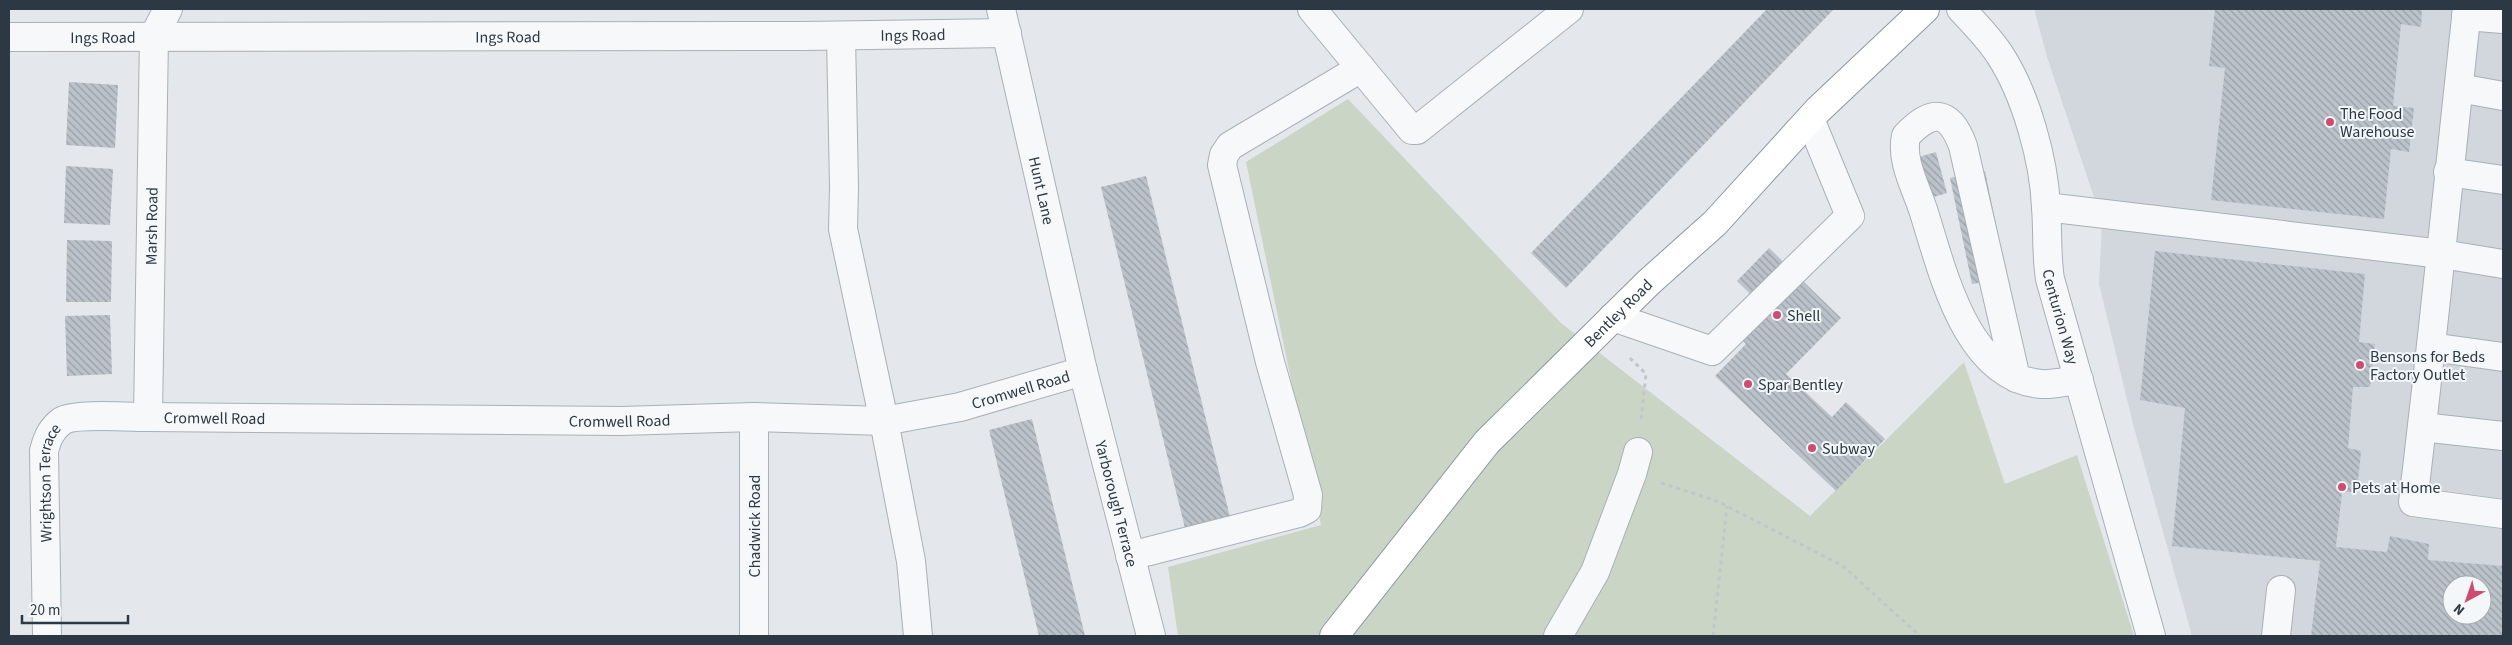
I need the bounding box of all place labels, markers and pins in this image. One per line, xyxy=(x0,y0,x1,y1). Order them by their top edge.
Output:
place label: The Food Warehouse xyxy=(2340,103,2414,143)
marker: The Food Warehouse xyxy=(2324,116,2336,128)
place label: Shell xyxy=(1787,305,1820,327)
marker: Shell xyxy=(1771,309,1783,321)
place label: Bensons for Beds Factory Outlet xyxy=(2370,346,2485,386)
marker: Bensons for Beds Factory Outlet xyxy=(2354,359,2366,371)
place label: Spar Bentley xyxy=(1758,374,1844,396)
marker: Spar Bentley xyxy=(1742,378,1754,390)
place label: Subway xyxy=(1822,438,1875,460)
marker: Subway xyxy=(1806,442,1818,454)
place label: Pets at Home xyxy=(2352,477,2440,499)
marker: Pets at Home xyxy=(2336,481,2348,493)

